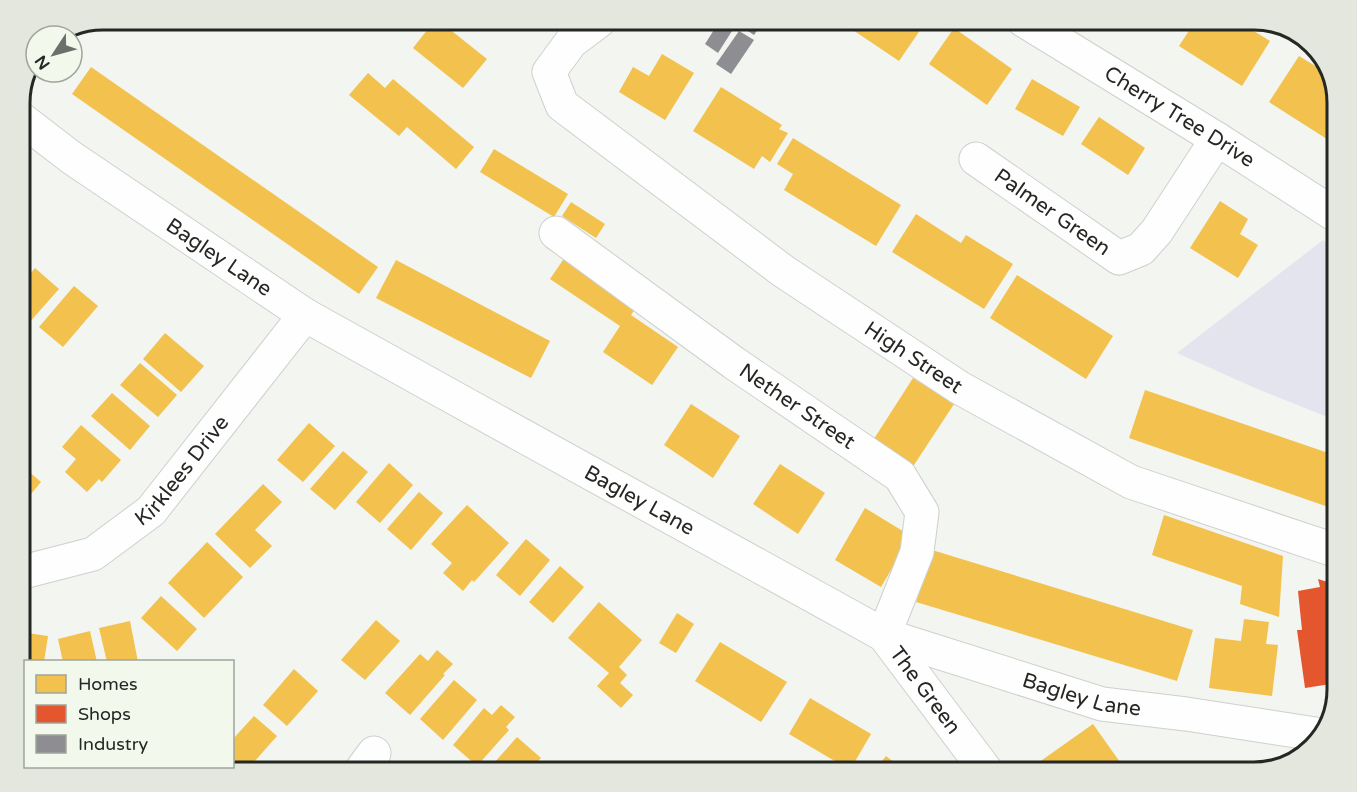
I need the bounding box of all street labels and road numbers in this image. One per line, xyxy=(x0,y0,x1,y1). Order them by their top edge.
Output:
street label: Cherry Tree Drive xyxy=(1100,60,1260,173)
street label: Palmer Green xyxy=(990,163,1115,261)
street label: Bagley Lane xyxy=(162,213,277,302)
street label: High Street xyxy=(860,316,967,399)
street label: Nether Street xyxy=(735,358,860,454)
street label: Kirklees Drive xyxy=(130,410,234,531)
street label: Bagley Lane xyxy=(580,460,699,541)
street label: The Green xyxy=(884,641,966,739)
street label: Bagley Lane xyxy=(1019,667,1143,721)

